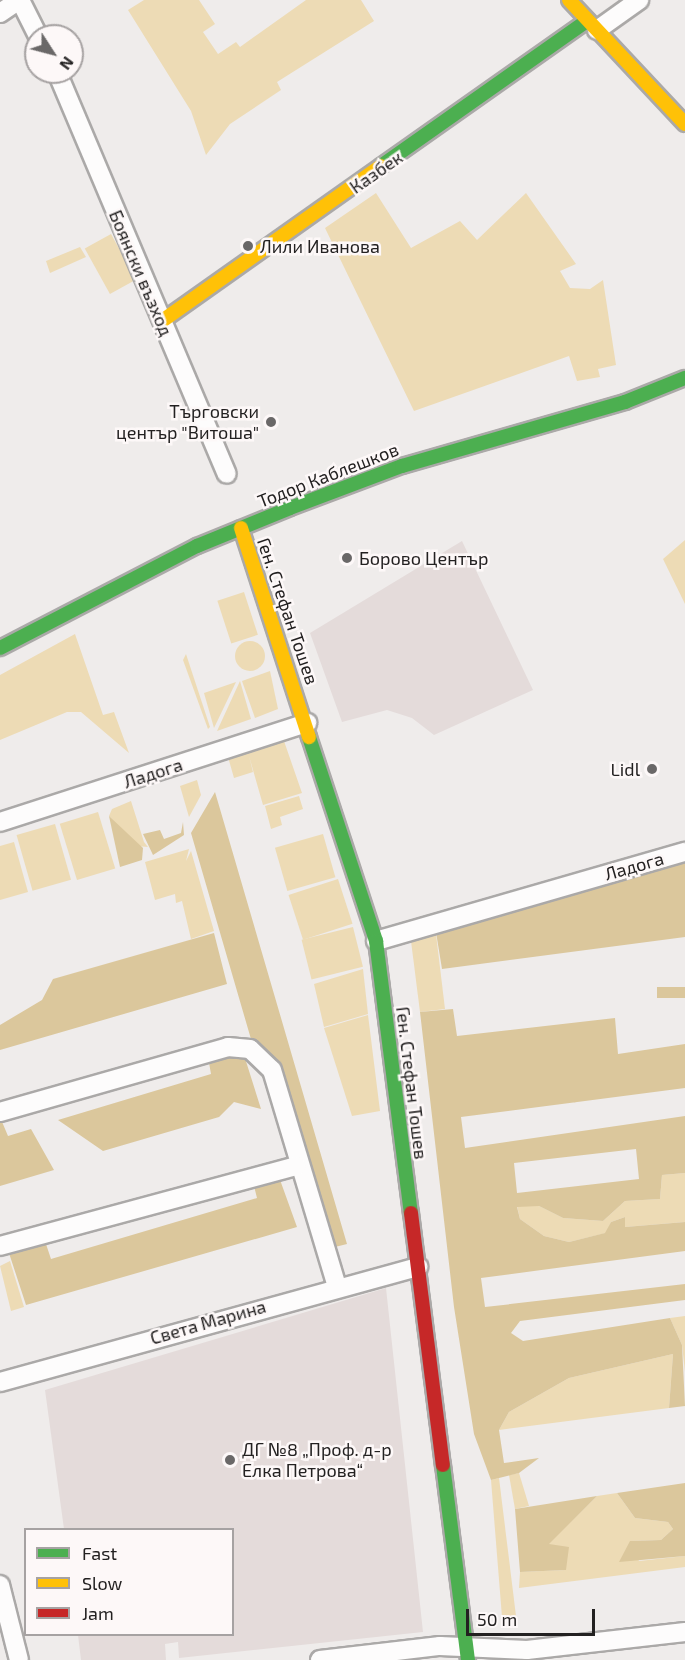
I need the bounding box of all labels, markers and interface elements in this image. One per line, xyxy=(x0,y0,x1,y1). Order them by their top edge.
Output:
north arrow xyxy=(24,24,84,84)
text: N xyxy=(56,53,78,74)
street label: Казбек xyxy=(345,146,407,198)
street label: Боянски възход xyxy=(105,207,177,339)
place label: Лили Иванова xyxy=(260,235,380,257)
marker: Лили Иванова xyxy=(241,239,255,253)
place label: Търговски център "Витоша" xyxy=(116,401,259,444)
marker: Търговски център "Витоша" xyxy=(264,415,278,429)
street label: Тодор Каблешков xyxy=(255,438,401,512)
street label: Ген. Стефан Тошев xyxy=(253,535,323,687)
place label: Борово Център xyxy=(359,547,488,569)
marker: Борово Център xyxy=(340,551,354,565)
street label: Ладога xyxy=(121,753,185,793)
place label: Lidl xyxy=(611,758,640,780)
marker: Lidl xyxy=(645,762,659,776)
street label: Ладога xyxy=(602,847,666,885)
street label: Ген. Стефан Тошев xyxy=(392,1005,432,1161)
street label: Света Марина xyxy=(148,1295,268,1349)
place label: ДГ №8 „Проф. д-р Елка Петрова“ xyxy=(242,1439,392,1482)
marker: ДГ №8 „Проф. д-р Елка Петрова“ xyxy=(223,1453,237,1467)
legend xyxy=(24,1528,234,1636)
text: Fast xyxy=(82,1542,117,1564)
text: Slow xyxy=(82,1572,122,1594)
scale bar xyxy=(469,1597,598,1635)
text: Jam xyxy=(82,1602,114,1624)
text: 50 m xyxy=(477,1608,517,1630)

